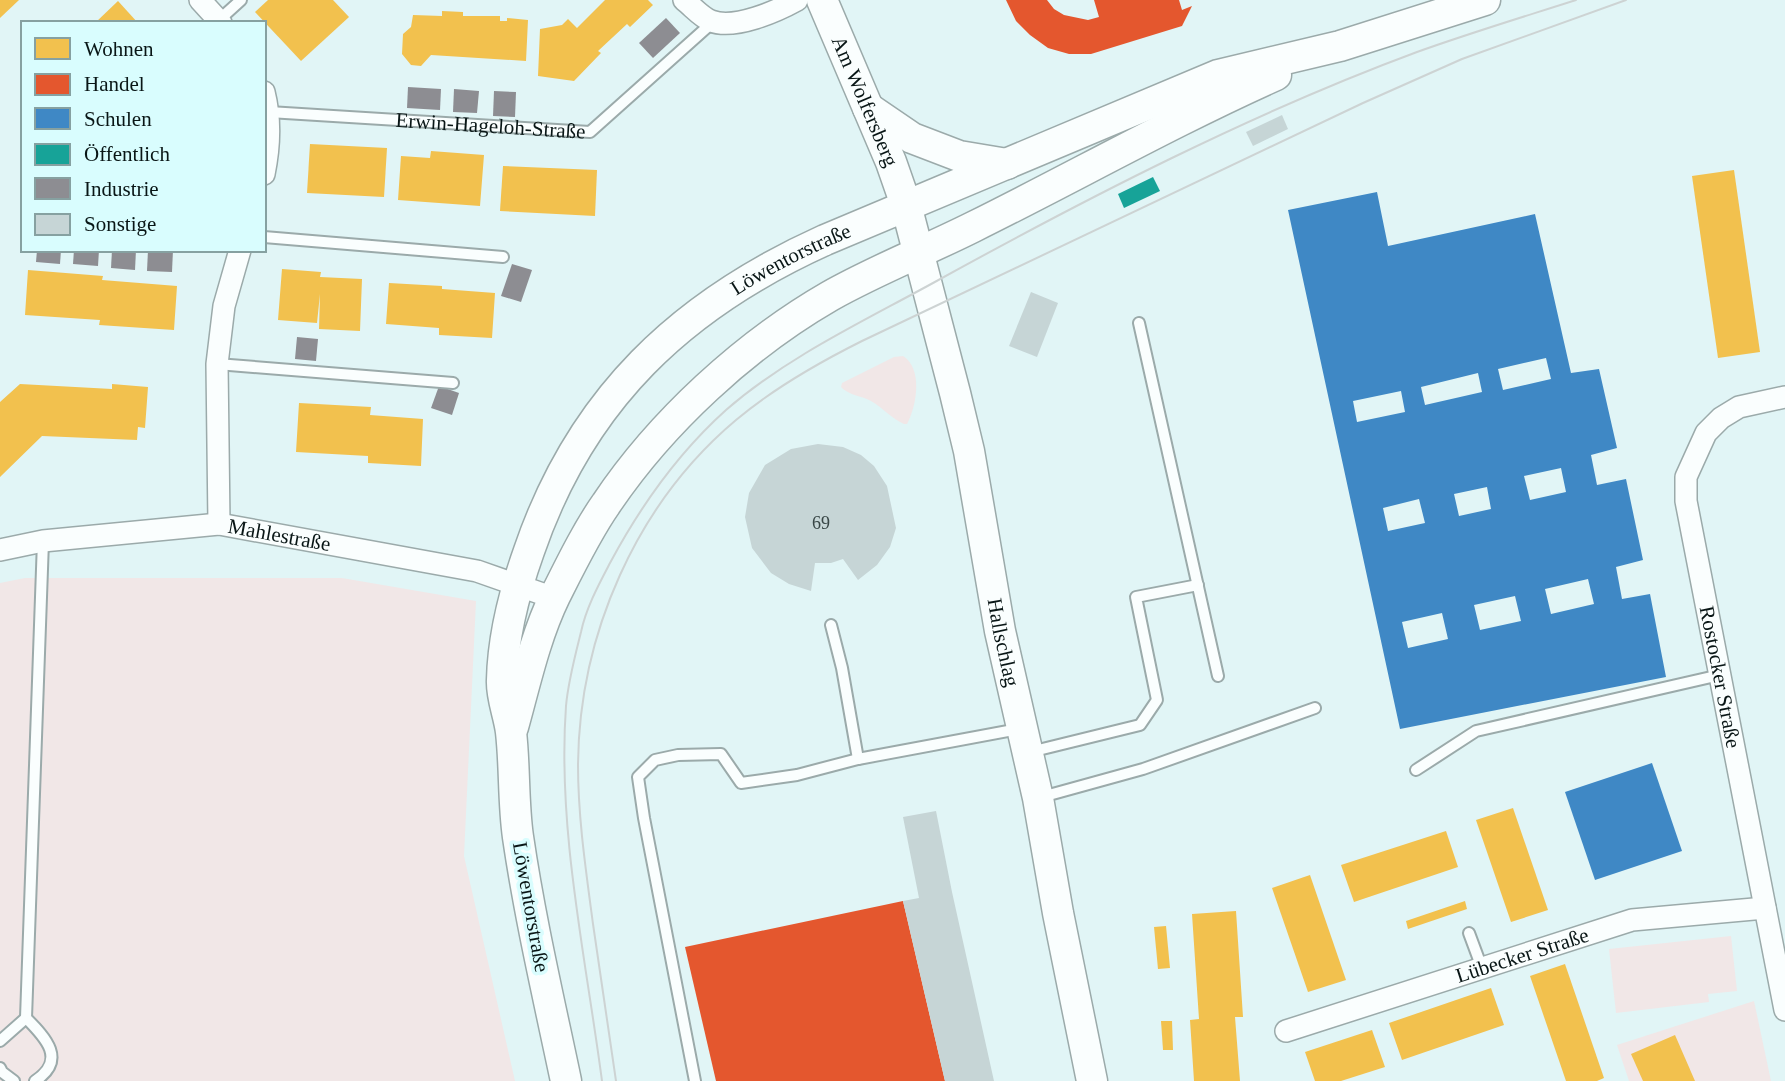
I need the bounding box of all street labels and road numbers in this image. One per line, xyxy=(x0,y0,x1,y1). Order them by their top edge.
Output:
street label: Am Wolfersberg xyxy=(827,32,904,170)
street label: Erwin-Hageloh-Straße xyxy=(395,108,586,144)
street label: Löwentorstraße xyxy=(726,219,854,300)
street label: Mahlestraße xyxy=(226,514,333,556)
street label: Hallschlag xyxy=(983,596,1024,689)
street label: Rostocker Straße xyxy=(1695,604,1746,750)
street label: Löwentorstraße xyxy=(508,840,554,974)
street label: Lübecker Straße xyxy=(1453,923,1592,988)

